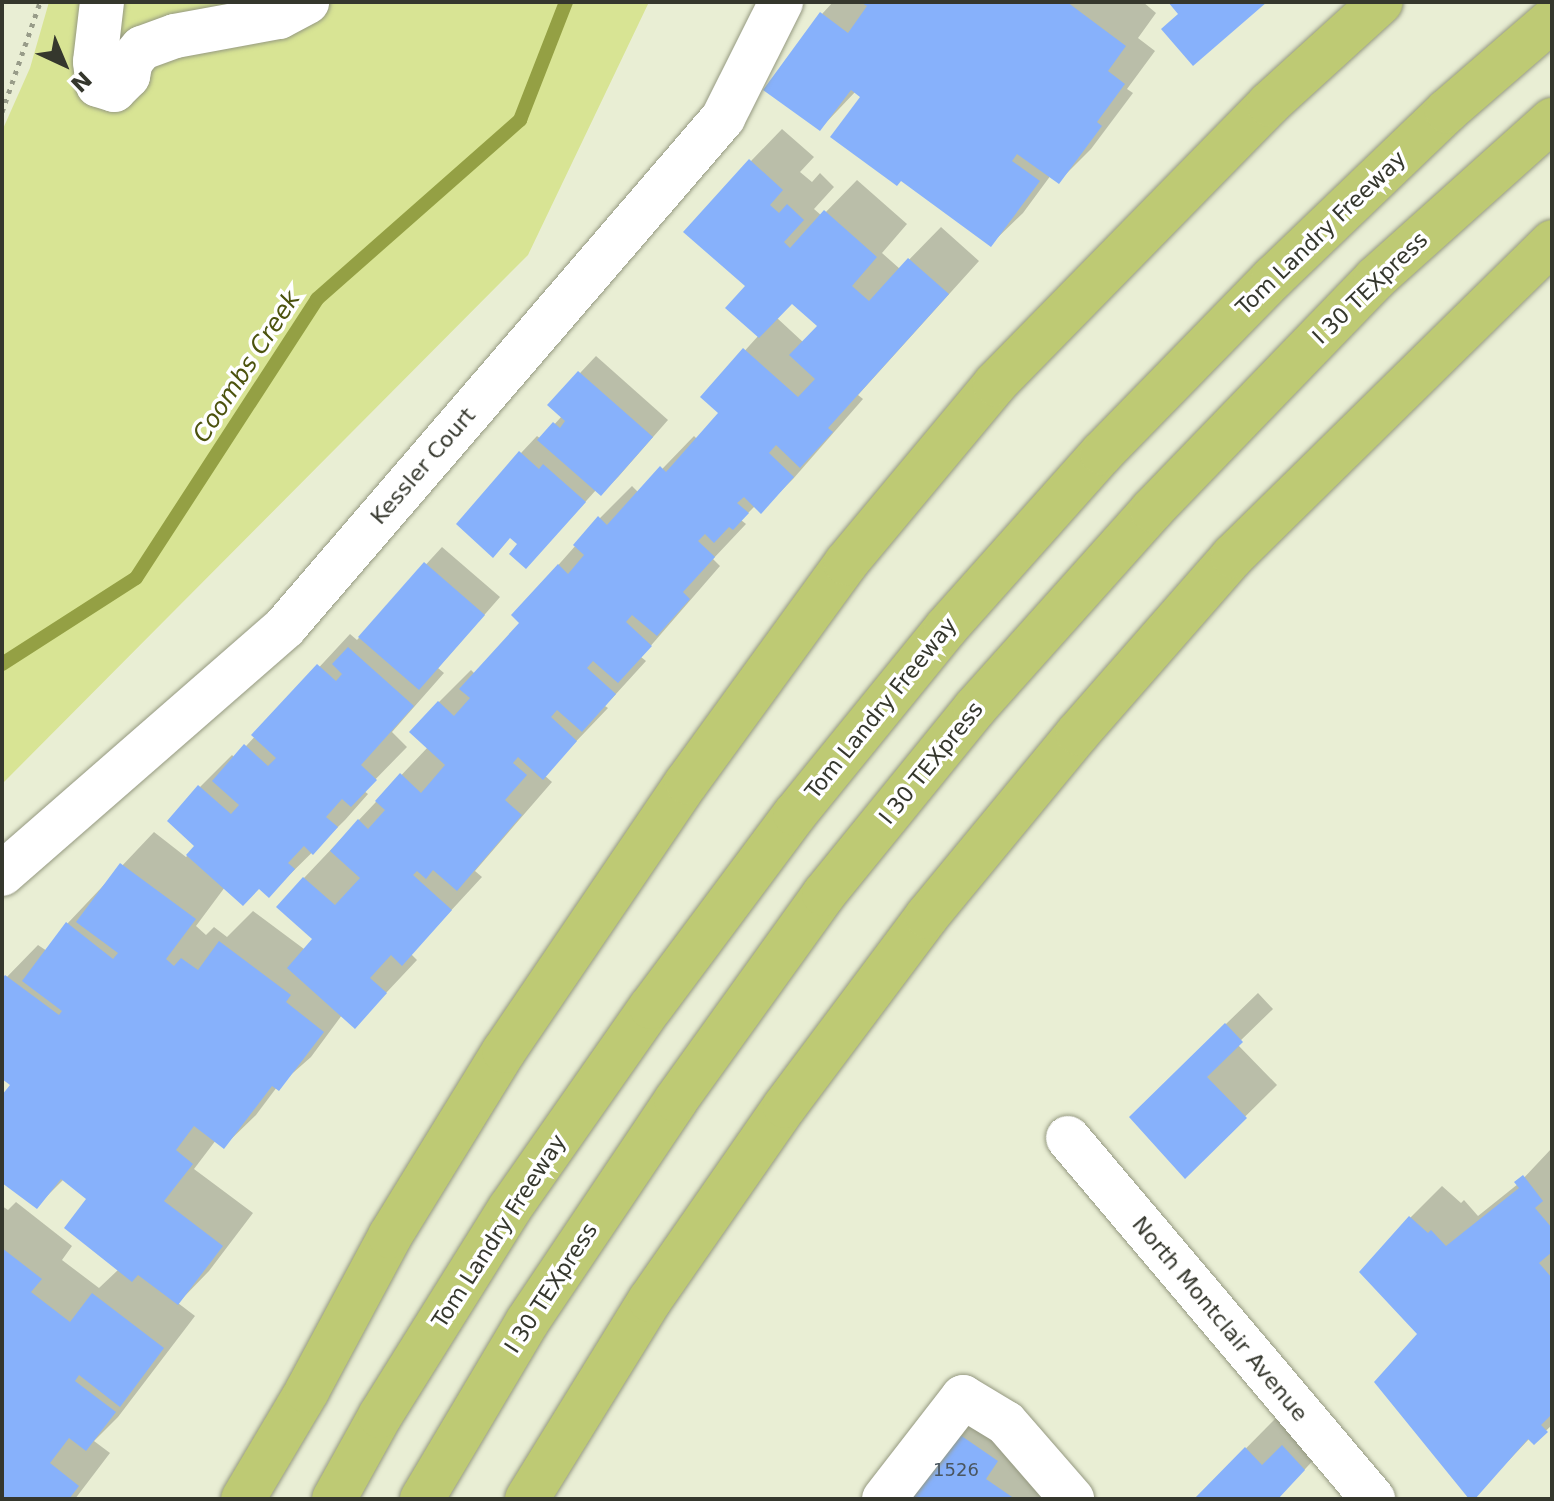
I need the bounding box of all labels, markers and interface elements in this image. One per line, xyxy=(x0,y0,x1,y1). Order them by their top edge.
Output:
north arrow xyxy=(24,24,104,104)
text: N xyxy=(66,66,96,97)
street label: Tom Landry Freeway xyxy=(1231,145,1411,321)
street label: I 30 TEXpress xyxy=(1307,226,1433,350)
water label: Coombs Creek xyxy=(187,286,307,448)
street label: Kessler Court xyxy=(365,402,481,530)
street label: Tom Landry Freeway xyxy=(800,612,962,804)
street label: I 30 TEXpress xyxy=(874,696,988,830)
street label: Tom Landry Freeway xyxy=(427,1129,571,1333)
street label: North Montclair Avenue xyxy=(1127,1211,1313,1427)
street label: I 30 TEXpress xyxy=(499,1218,603,1358)
house number: 1526 xyxy=(933,1459,979,1481)

